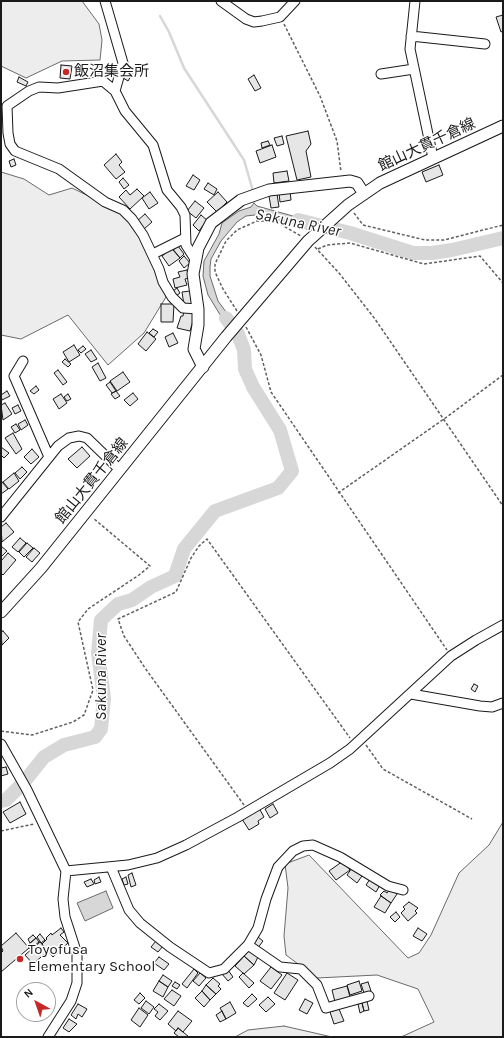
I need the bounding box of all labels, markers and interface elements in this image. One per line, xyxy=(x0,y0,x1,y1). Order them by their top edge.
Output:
place label: 飯沼集会所 xyxy=(74,63,149,81)
marker: 飯沼集会所 xyxy=(61,67,71,77)
street label: 館山大貫千倉線 xyxy=(376,115,478,175)
water label: Sakuna River xyxy=(253,205,343,241)
street label: 館山大貫千倉線 xyxy=(52,435,132,527)
water label: Sakuna River xyxy=(91,633,111,721)
place label: Toyofusa Elementary School xyxy=(28,941,155,976)
marker: Toyofusa Elementary School xyxy=(15,954,25,964)
north arrow xyxy=(16,982,56,1022)
text: N xyxy=(21,986,36,1001)

